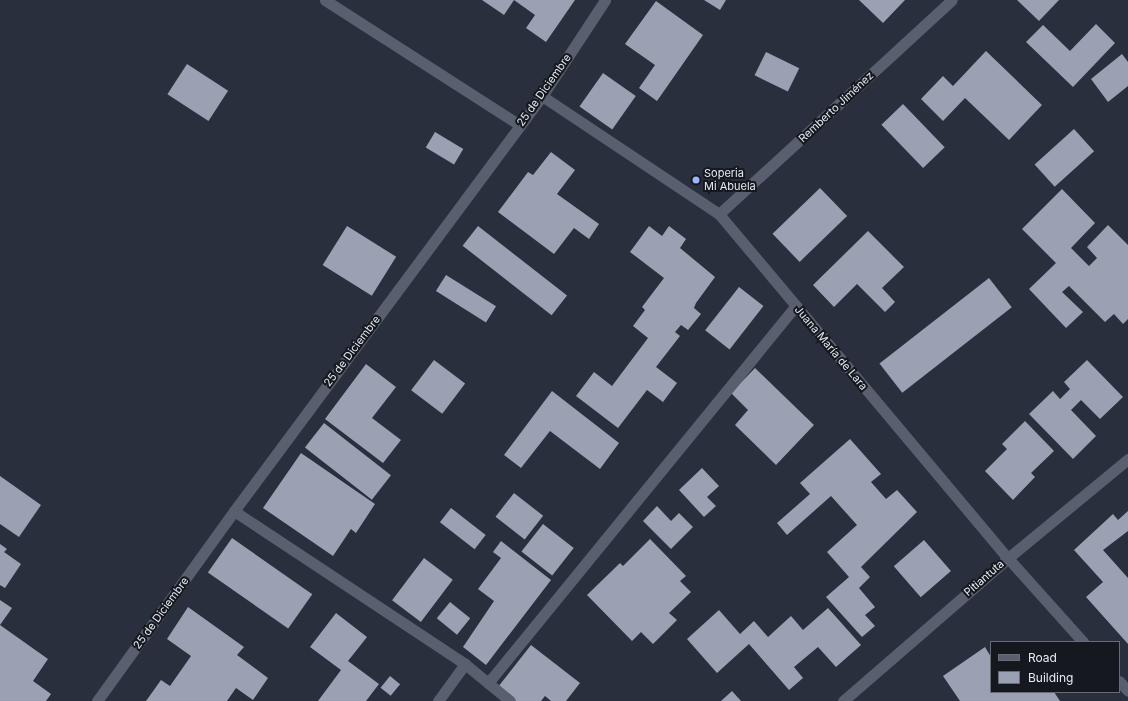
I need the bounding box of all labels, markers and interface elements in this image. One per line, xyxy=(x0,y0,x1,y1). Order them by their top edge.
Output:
street label: 25 de Diciembre xyxy=(514,51,574,129)
street label: Remberto Jiménez xyxy=(796,69,876,145)
place label: Soperia Mi Abuela xyxy=(704,167,756,193)
marker: Soperia Mi Abuela xyxy=(691,175,701,185)
street label: Juana María de Lara xyxy=(792,303,870,393)
street label: 25 de Diciembre xyxy=(321,313,383,389)
street label: Pitiantuta xyxy=(961,557,1007,599)
street label: 25 de Diciembre xyxy=(131,575,191,651)
legend xyxy=(990,641,1120,693)
text: Road xyxy=(1028,650,1057,665)
text: Building xyxy=(1028,670,1073,685)

